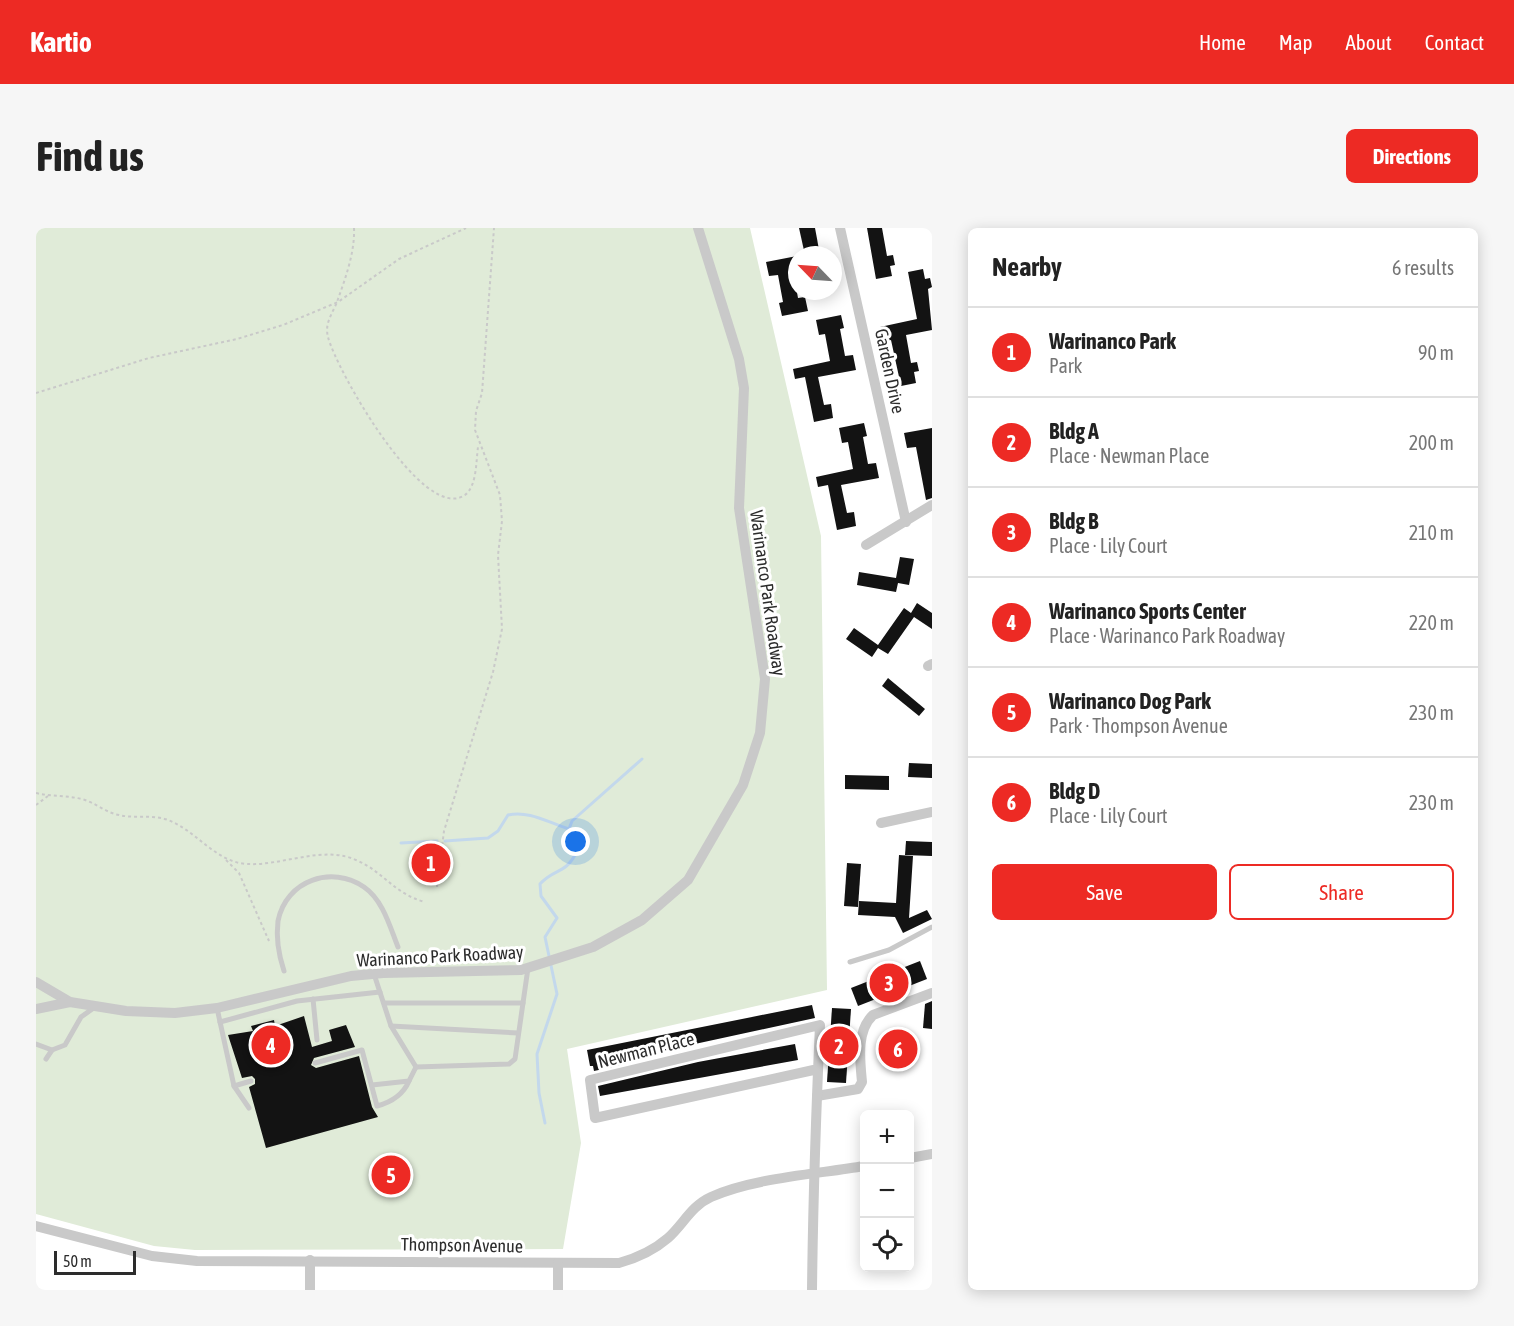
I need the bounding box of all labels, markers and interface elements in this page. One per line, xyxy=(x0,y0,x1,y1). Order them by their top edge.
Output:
text: Kartio xyxy=(30,26,92,58)
text: Home xyxy=(1199,30,1246,54)
text: Map xyxy=(1279,30,1313,54)
text: About xyxy=(1346,30,1392,54)
text: Contact xyxy=(1425,30,1484,54)
button: Directions xyxy=(1346,129,1478,183)
text: Find us xyxy=(36,132,144,180)
north arrow xyxy=(788,246,842,300)
text: Nearby xyxy=(992,252,1062,282)
text: 6 results xyxy=(1392,256,1454,279)
street label: Garden Drive xyxy=(871,327,909,415)
text: Warinanco Park xyxy=(1049,328,1176,354)
text: 1 xyxy=(1007,341,1016,364)
text: 90 m xyxy=(1418,341,1454,364)
text: Park xyxy=(1049,354,1082,377)
text: Bldg A xyxy=(1049,418,1099,444)
text: 2 xyxy=(1007,431,1016,454)
text: 200 m xyxy=(1409,431,1454,454)
text: Place · Newman Place xyxy=(1049,444,1209,467)
text: Bldg B xyxy=(1049,508,1098,534)
street label: Warinanco Park Roadway xyxy=(746,509,790,677)
text: 3 xyxy=(1007,521,1016,544)
text: 210 m xyxy=(1409,521,1454,544)
text: Place · Lily Court xyxy=(1049,534,1168,557)
text: Warinanco Sports Center xyxy=(1049,598,1246,624)
text: 4 xyxy=(1007,611,1016,634)
text: 220 m xyxy=(1409,611,1454,634)
text: Place · Warinanco Park Roadway xyxy=(1049,624,1285,647)
text: Warinanco Dog Park xyxy=(1049,688,1211,714)
text: 5 xyxy=(1007,701,1016,724)
text: 230 m xyxy=(1409,701,1454,724)
text: Park · Thompson Avenue xyxy=(1049,714,1228,737)
text: Bldg D xyxy=(1049,778,1100,804)
text: 6 xyxy=(1007,791,1016,814)
text: 230 m xyxy=(1409,791,1454,814)
text: Place · Lily Court xyxy=(1049,804,1168,827)
your location xyxy=(561,827,590,856)
pin: 1 xyxy=(412,840,450,886)
button: Save xyxy=(992,864,1217,920)
button: Share xyxy=(1229,864,1454,920)
street label: Warinanco Park Roadway xyxy=(356,941,524,971)
pin: 3 xyxy=(870,960,908,1005)
pin: 4 xyxy=(252,1022,290,1068)
pin: 2 xyxy=(820,1024,858,1068)
pin: 6 xyxy=(878,1026,918,1072)
street label: Newman Place xyxy=(596,1028,696,1072)
map controls xyxy=(860,1110,914,1272)
button: + xyxy=(860,1110,914,1164)
pin: 5 xyxy=(372,1152,410,1198)
button: − xyxy=(860,1164,914,1218)
button: locate xyxy=(860,1218,914,1272)
street label: Thompson Avenue xyxy=(401,1233,523,1257)
scale bar xyxy=(54,1248,136,1276)
text: 50 m xyxy=(63,1252,92,1270)

